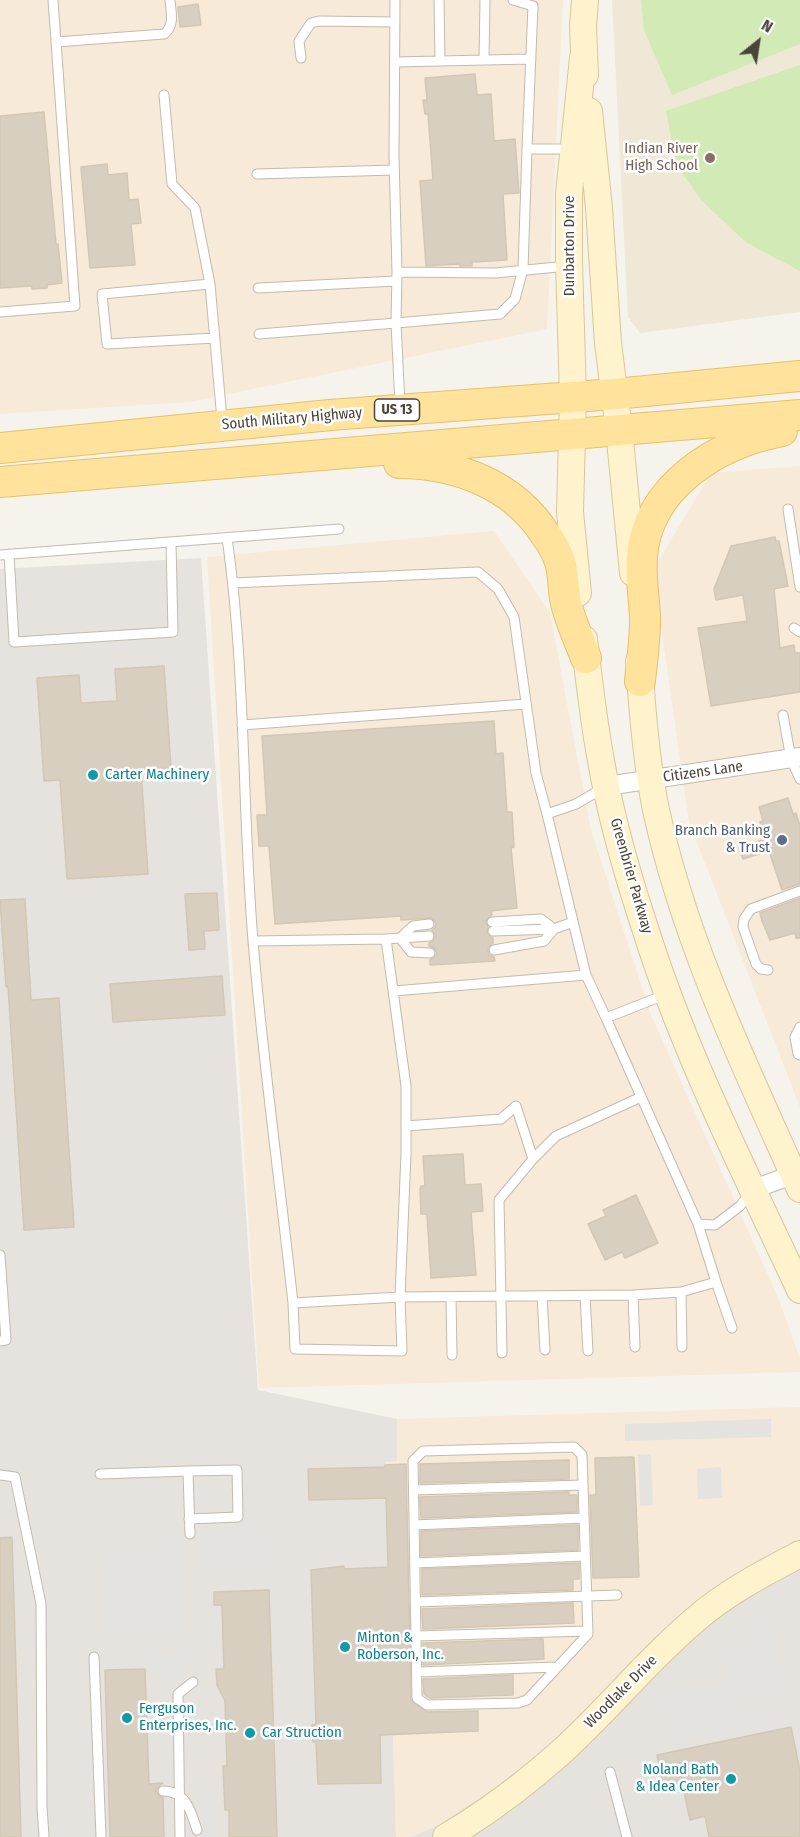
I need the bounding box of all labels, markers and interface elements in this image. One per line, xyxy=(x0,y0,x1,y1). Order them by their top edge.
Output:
north arrow xyxy=(728,12,788,72)
text: N xyxy=(758,15,776,37)
place label: Indian River High School xyxy=(624,140,698,175)
marker: Indian River High School xyxy=(703,151,717,165)
street label: Dunbarton Drive xyxy=(561,196,579,296)
road number: US 13 xyxy=(374,399,420,421)
street label: South Military Highway xyxy=(221,404,363,434)
street label: Citizens Lane xyxy=(662,757,744,787)
place label: Carter Machinery xyxy=(105,766,209,784)
marker: Carter Machinery xyxy=(86,768,100,782)
street label: Greenbrier Parkway xyxy=(606,816,656,936)
place label: Branch Banking & Trust xyxy=(675,822,770,857)
marker: Branch Banking & Trust xyxy=(775,833,789,847)
place label: Minton & Roberson, Inc. xyxy=(357,1629,444,1664)
marker: Minton & Roberson, Inc. xyxy=(338,1640,352,1654)
street label: Woodlake Drive xyxy=(581,1652,661,1732)
place label: Ferguson Enterprises, Inc. xyxy=(139,1700,237,1735)
marker: Ferguson Enterprises, Inc. xyxy=(120,1711,134,1725)
place label: Car Struction xyxy=(262,1724,342,1742)
marker: Car Struction xyxy=(243,1726,257,1740)
place label: Noland Bath & Idea Center xyxy=(635,1761,719,1796)
marker: Noland Bath & Idea Center xyxy=(724,1772,738,1786)

